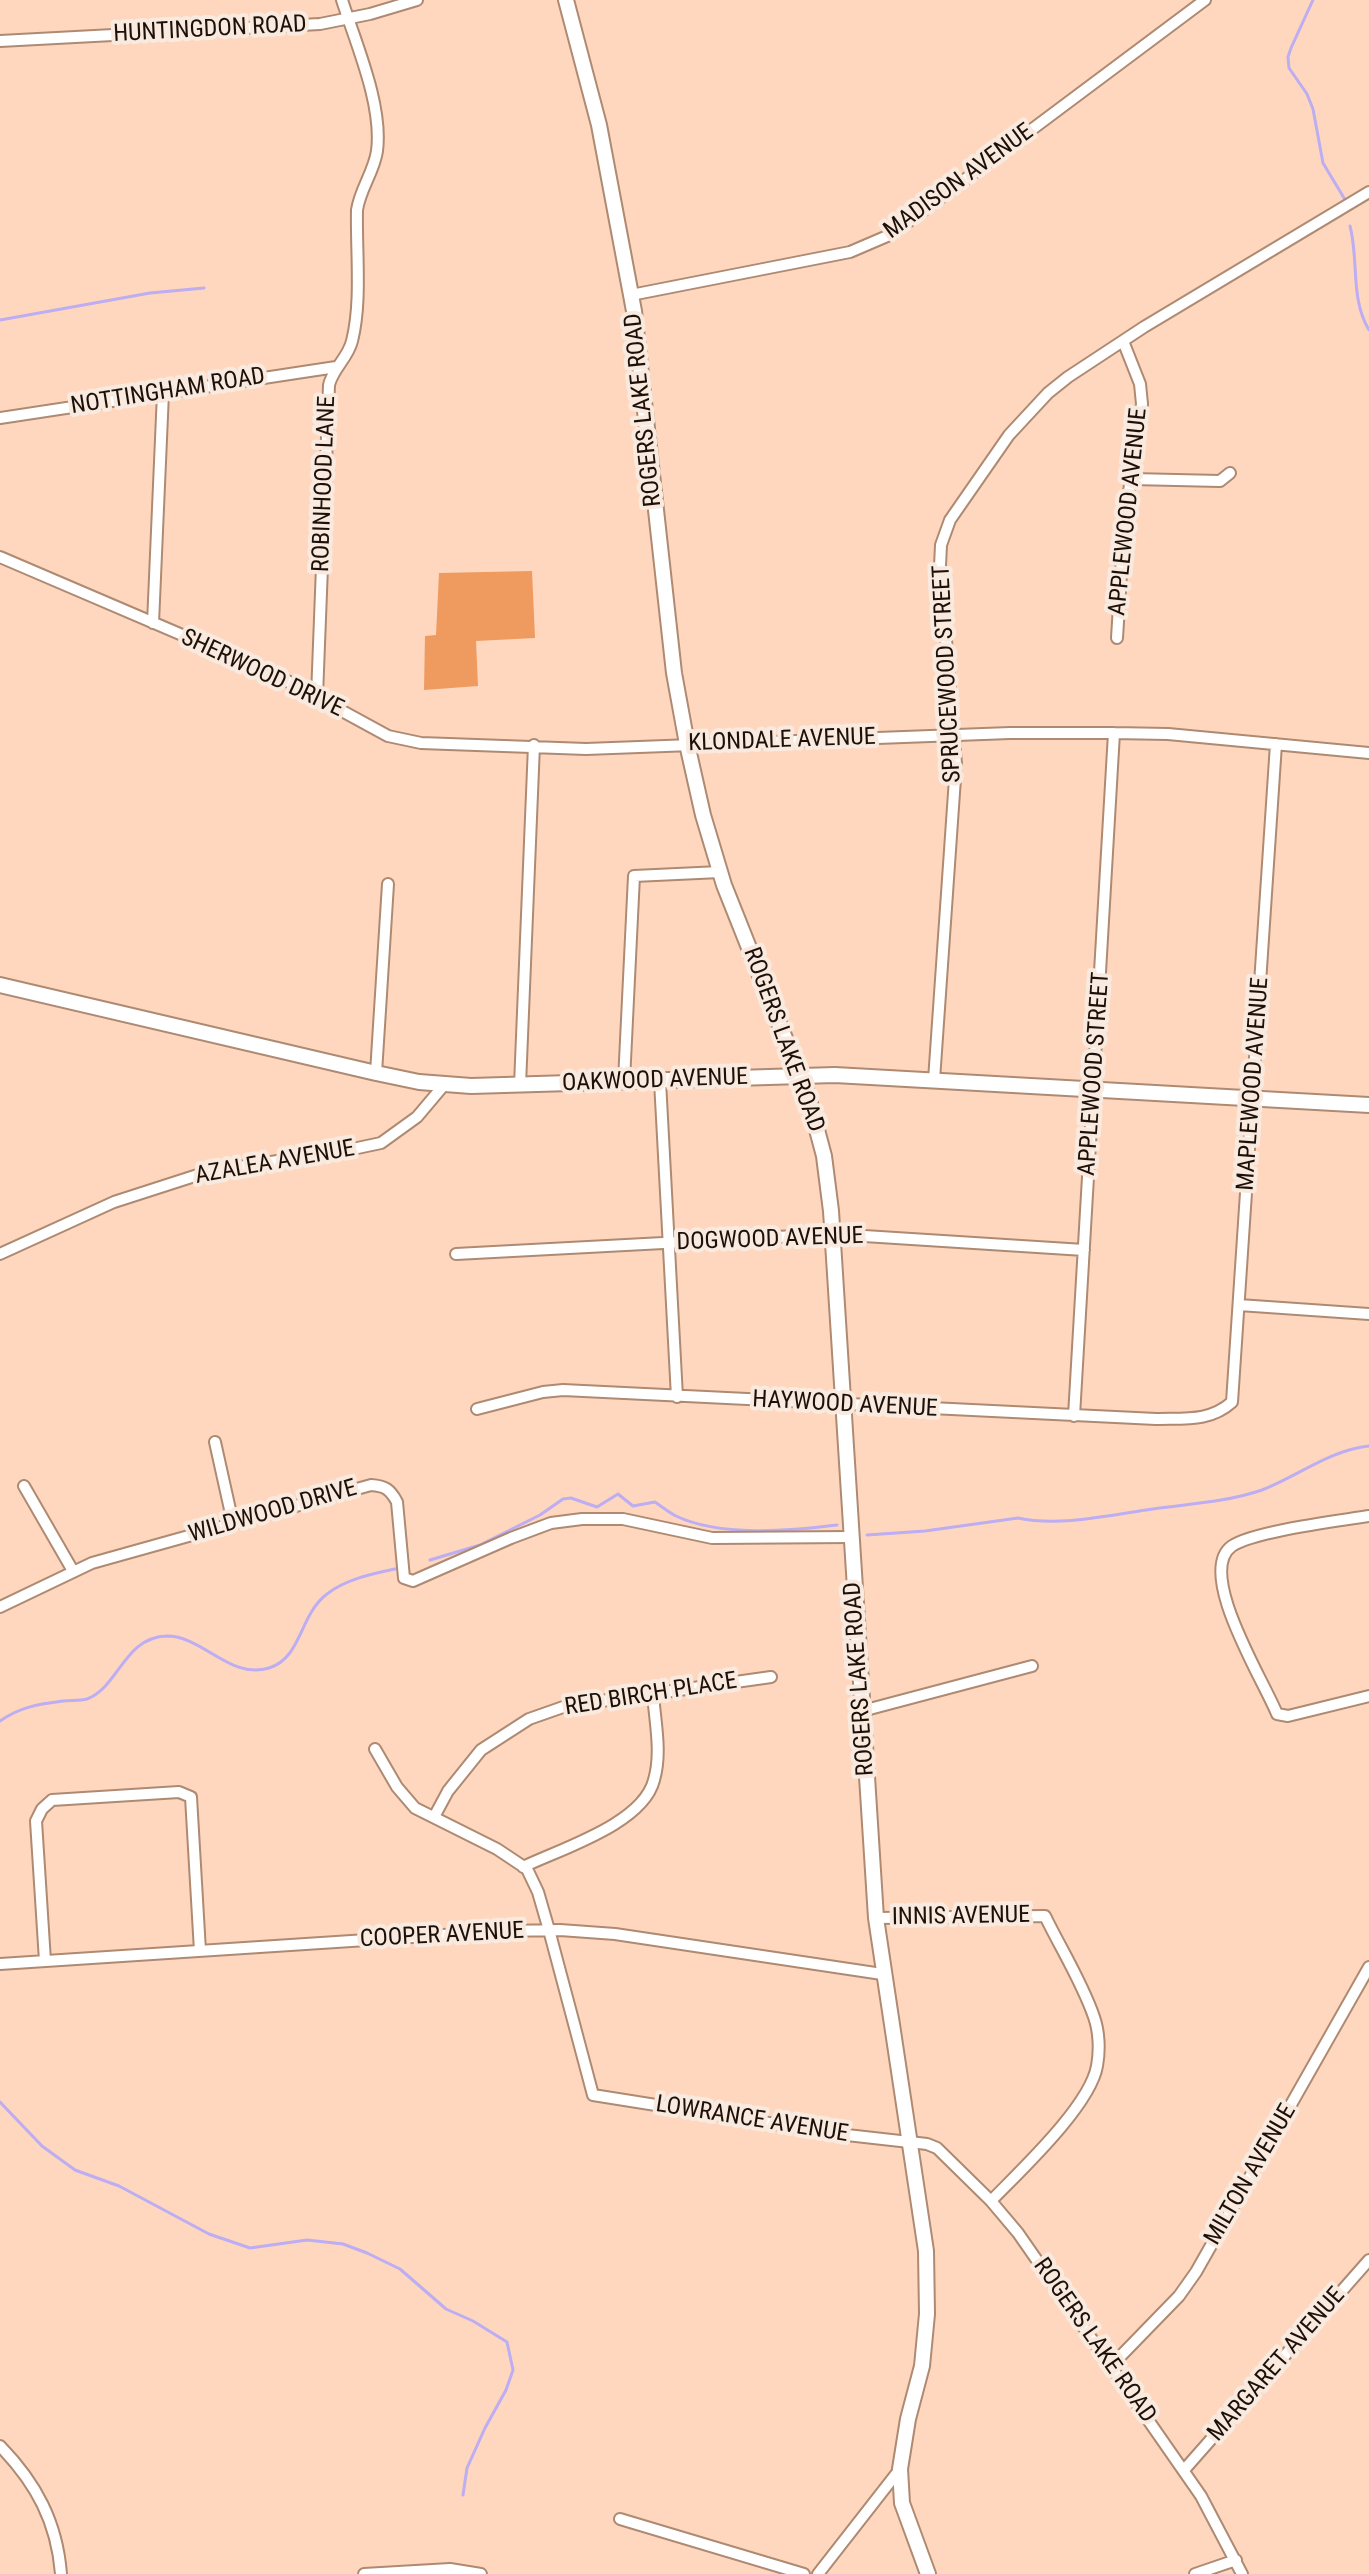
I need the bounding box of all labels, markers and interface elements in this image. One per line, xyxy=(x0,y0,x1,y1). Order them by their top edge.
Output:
street label: HUNTINGDON ROAD xyxy=(113,11,307,49)
street label: MADISON AVENUE xyxy=(879,118,1039,246)
street label: ROGERS LAKE ROAD xyxy=(620,312,668,508)
street label: NOTTINGHAM ROAD xyxy=(69,362,267,422)
street label: ROBINHOOD LANE xyxy=(308,395,342,573)
street label: APPLEWOOD AVENUE xyxy=(1104,407,1154,617)
street label: SPRUCEWOOD STREET xyxy=(928,564,968,784)
street label: SHERWOOD DRIVE xyxy=(176,624,348,724)
street label: KLONDALE AVENUE xyxy=(688,723,876,759)
street label: ROGERS LAKE ROAD xyxy=(736,944,830,1136)
street label: APPLEWOOD STREET xyxy=(1074,971,1116,1177)
street label: MAPLEWOOD AVENUE xyxy=(1232,976,1276,1192)
street label: OAKWOOD AVENUE xyxy=(562,1063,748,1099)
street label: AZALEA AVENUE xyxy=(193,1135,357,1191)
street label: DOGWOOD AVENUE xyxy=(676,1222,864,1258)
street label: HAYWOOD AVENUE xyxy=(752,1386,938,1424)
street label: WILDWOOD DRIVE xyxy=(186,1474,360,1550)
street label: ROGERS LAKE ROAD xyxy=(839,1581,881,1777)
street label: RED BIRCH PLACE xyxy=(563,1667,739,1723)
street label: INNIS AVENUE xyxy=(892,1901,1030,1933)
street label: COOPER AVENUE xyxy=(359,1917,525,1955)
street label: LOWRANCE AVENUE xyxy=(654,2091,850,2149)
street label: MILTON AVENUE xyxy=(1199,2099,1303,2251)
street label: ROGERS LAKE ROAD xyxy=(1026,2253,1162,2429)
street label: MARGARET AVENUE xyxy=(1202,2282,1352,2448)

